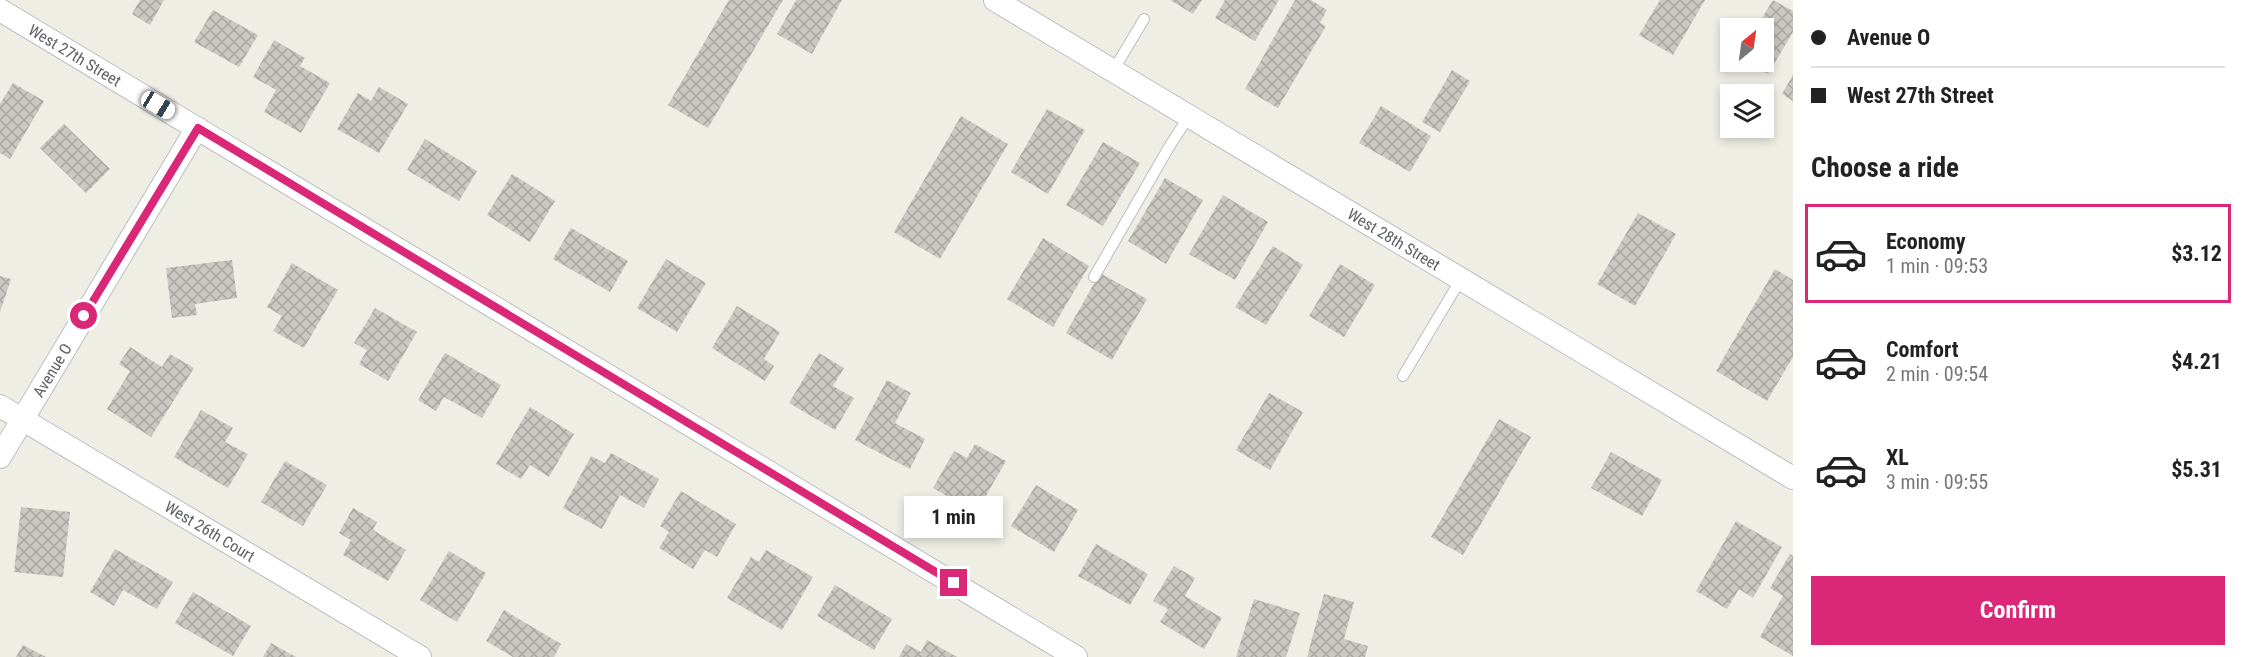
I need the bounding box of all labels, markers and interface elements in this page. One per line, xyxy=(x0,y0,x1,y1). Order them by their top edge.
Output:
north arrow xyxy=(1720,18,1774,72)
map controls xyxy=(1720,18,1774,138)
street label: West 27th Street xyxy=(25,20,125,91)
text: Avenue O xyxy=(1847,25,1930,50)
text: West 27th Street xyxy=(1847,83,1994,108)
button: layers xyxy=(1720,84,1774,138)
car xyxy=(138,88,178,122)
text: Choose a ride xyxy=(1811,152,1959,184)
street label: West 28th Street xyxy=(1344,204,1444,275)
icon: car xyxy=(1814,227,1868,281)
text: Economy xyxy=(1886,229,1966,254)
text: $3.12 xyxy=(2171,241,2222,266)
text: 1 min · 09:53 xyxy=(1886,254,1988,278)
route start xyxy=(70,302,97,329)
icon: car xyxy=(1814,335,1868,389)
text: Comfort xyxy=(1886,337,1959,362)
street label: Avenue O xyxy=(29,340,76,401)
text: $4.21 xyxy=(2171,349,2222,374)
text: 2 min · 09:54 xyxy=(1886,362,1988,386)
icon: car xyxy=(1814,443,1868,497)
text: XL xyxy=(1886,445,1909,470)
text: $5.31 xyxy=(2171,457,2222,482)
text: 3 min · 09:55 xyxy=(1886,470,1988,494)
callout: 1 min xyxy=(904,496,1004,538)
street label: West 26th Court xyxy=(161,497,259,566)
text: 1 min xyxy=(931,505,976,529)
route end xyxy=(940,569,967,596)
button: Confirm xyxy=(1811,576,2225,645)

